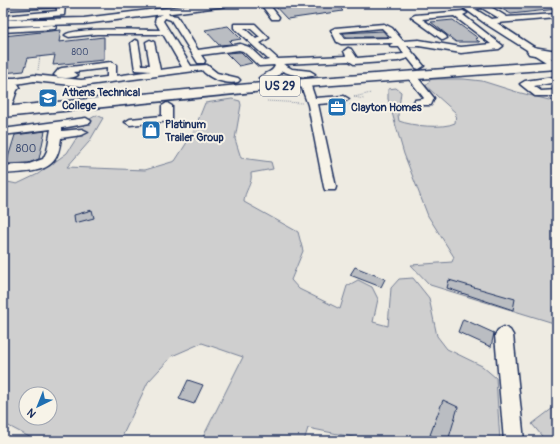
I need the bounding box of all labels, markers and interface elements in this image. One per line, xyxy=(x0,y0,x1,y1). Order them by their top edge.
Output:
house number: 800 xyxy=(72,47,88,58)
road number: US 29 xyxy=(260,76,300,96)
place label: Athens Technical College xyxy=(62,86,141,112)
school or university icon: Athens Technical College xyxy=(37,87,59,109)
office icon: Clayton Homes xyxy=(326,96,348,118)
place label: Clayton Homes xyxy=(351,101,422,114)
place label: Platinum Trailer Group xyxy=(164,118,224,144)
shop icon: Platinum Trailer Group xyxy=(140,119,162,141)
house number: 800 xyxy=(16,142,36,155)
north arrow xyxy=(18,386,58,426)
text: N xyxy=(24,405,39,420)

